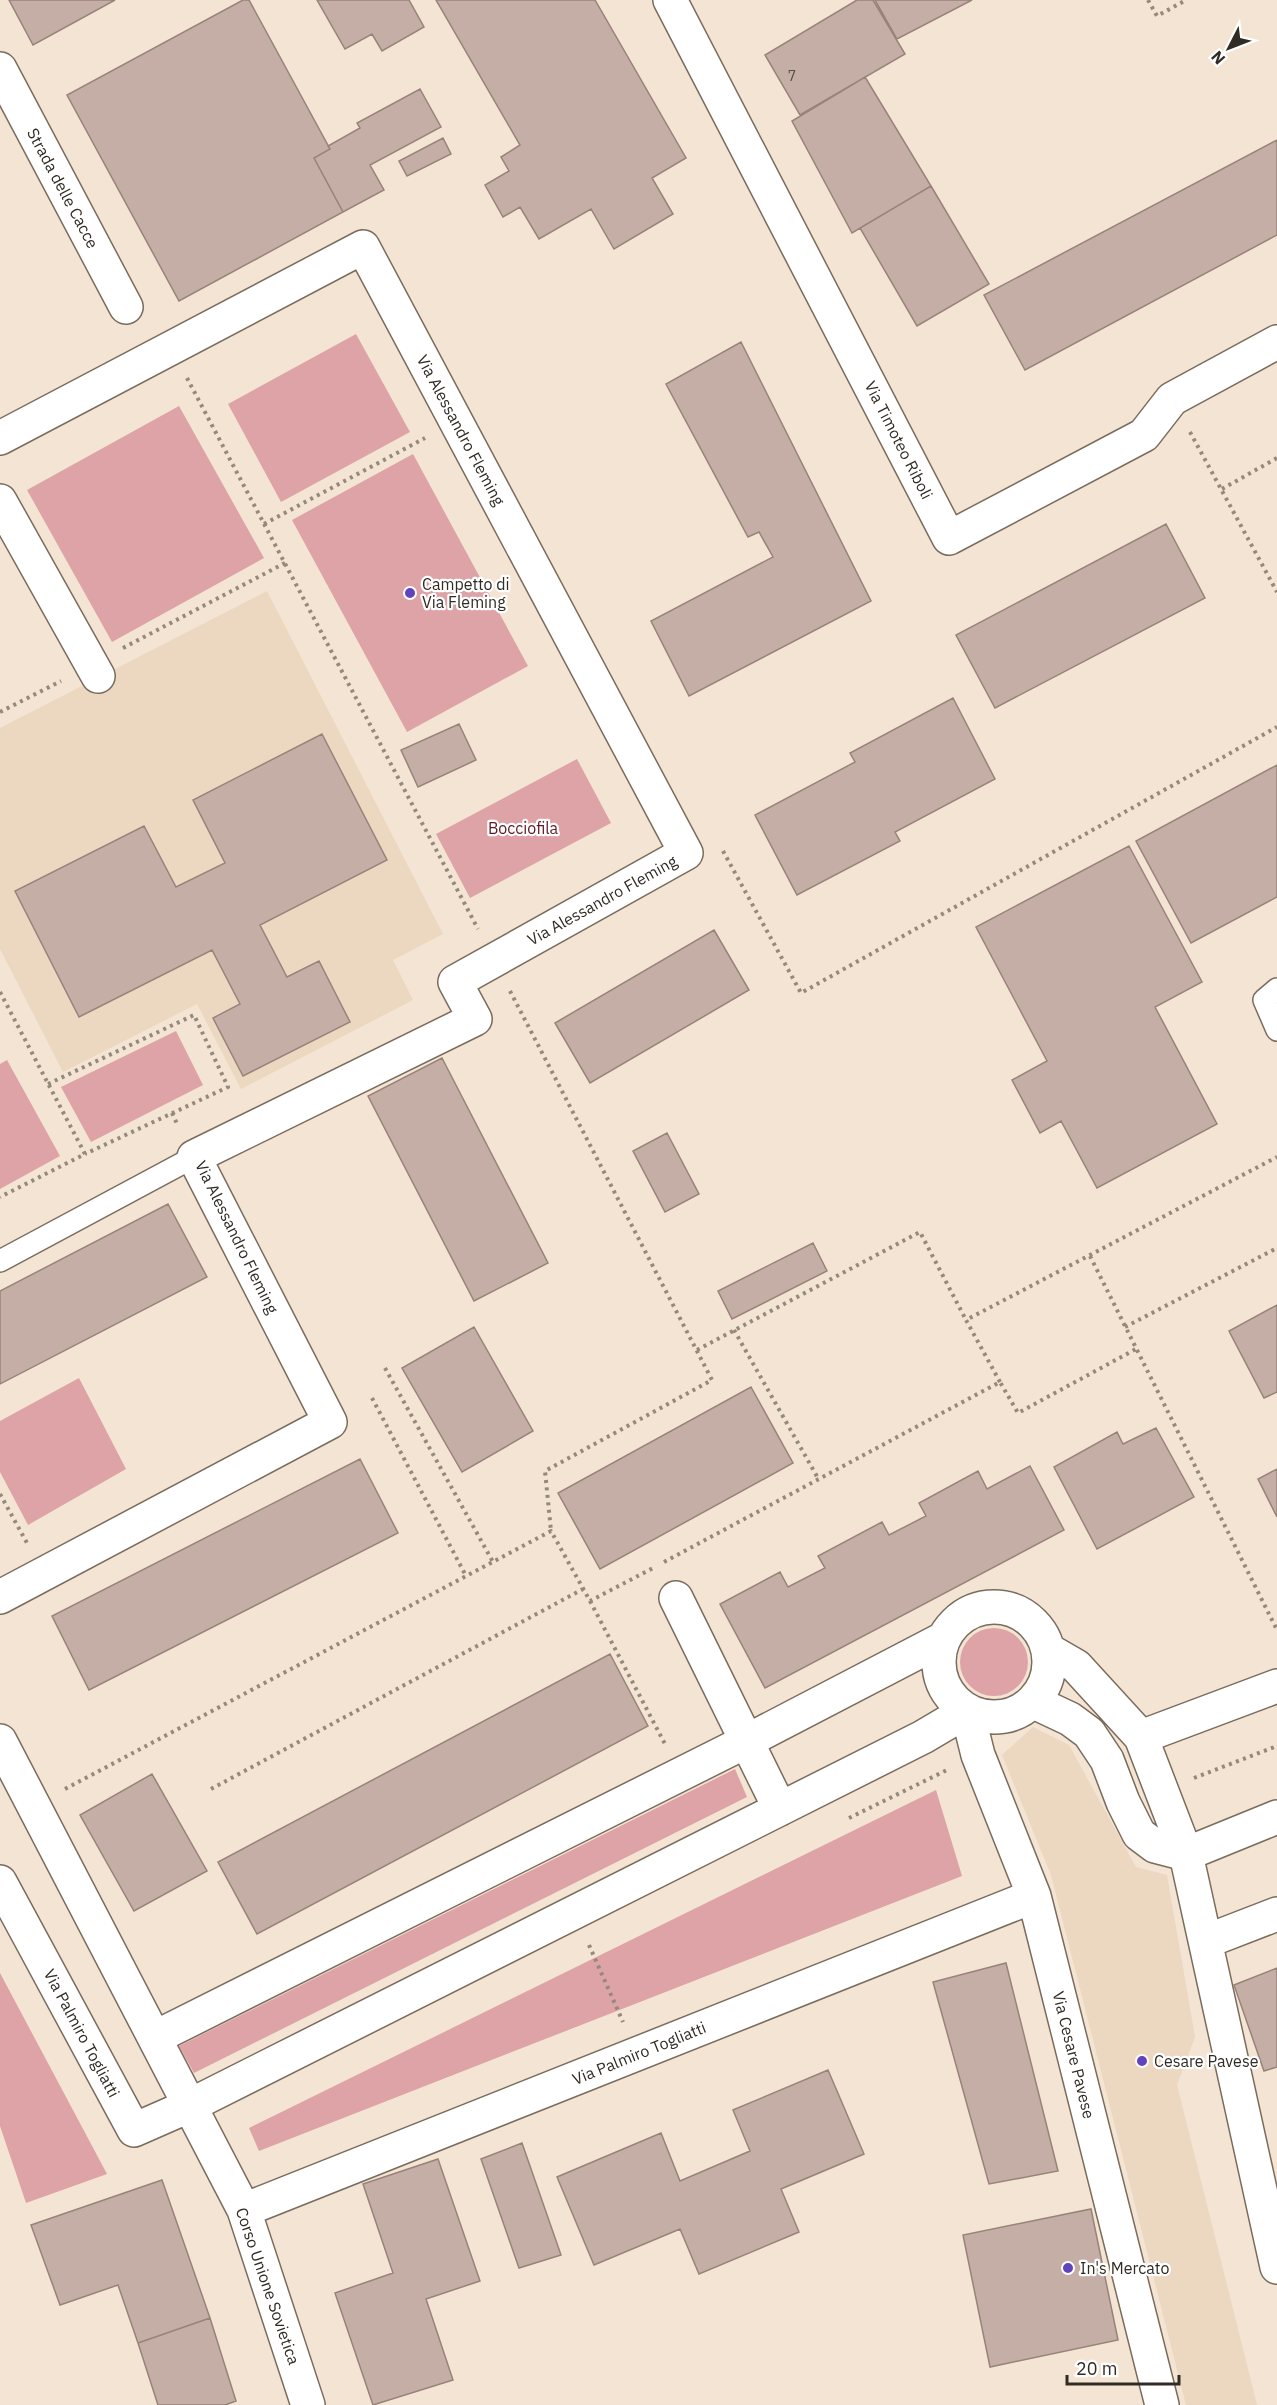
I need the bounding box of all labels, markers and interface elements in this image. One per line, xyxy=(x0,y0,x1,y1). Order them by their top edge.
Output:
north arrow xyxy=(1199,18,1259,78)
text: N xyxy=(1207,47,1229,69)
house number: 7 xyxy=(788,67,796,85)
street label: Strada delle Cacce xyxy=(23,124,103,252)
street label: Via Alessandro Fleming xyxy=(413,351,510,509)
street label: Via Timoteo Riboli xyxy=(861,378,937,502)
place label: Campetto di Via Fleming xyxy=(422,574,510,612)
marker: Campetto di Via Fleming xyxy=(403,586,417,600)
park label: Bocciofila xyxy=(488,818,559,838)
street label: Via Alessandro Fleming xyxy=(524,850,681,949)
street label: Via Alessandro Fleming xyxy=(191,1157,283,1317)
street label: Via Palmiro Togliatti xyxy=(40,1965,124,2101)
street label: Via Cesare Pavese xyxy=(1049,1989,1100,2121)
street label: Via Palmiro Togliatti xyxy=(569,2017,709,2089)
place label: Cesare Pavese xyxy=(1154,2051,1259,2071)
marker: Cesare Pavese xyxy=(1135,2054,1149,2068)
street label: Corso Unione Sovietica xyxy=(232,2205,304,2368)
place label: In's Mercato xyxy=(1080,2258,1169,2278)
marker: In's Mercato xyxy=(1061,2261,1075,2275)
scale bar xyxy=(1067,2348,1180,2386)
text: 20 m xyxy=(1076,2357,1118,2380)

